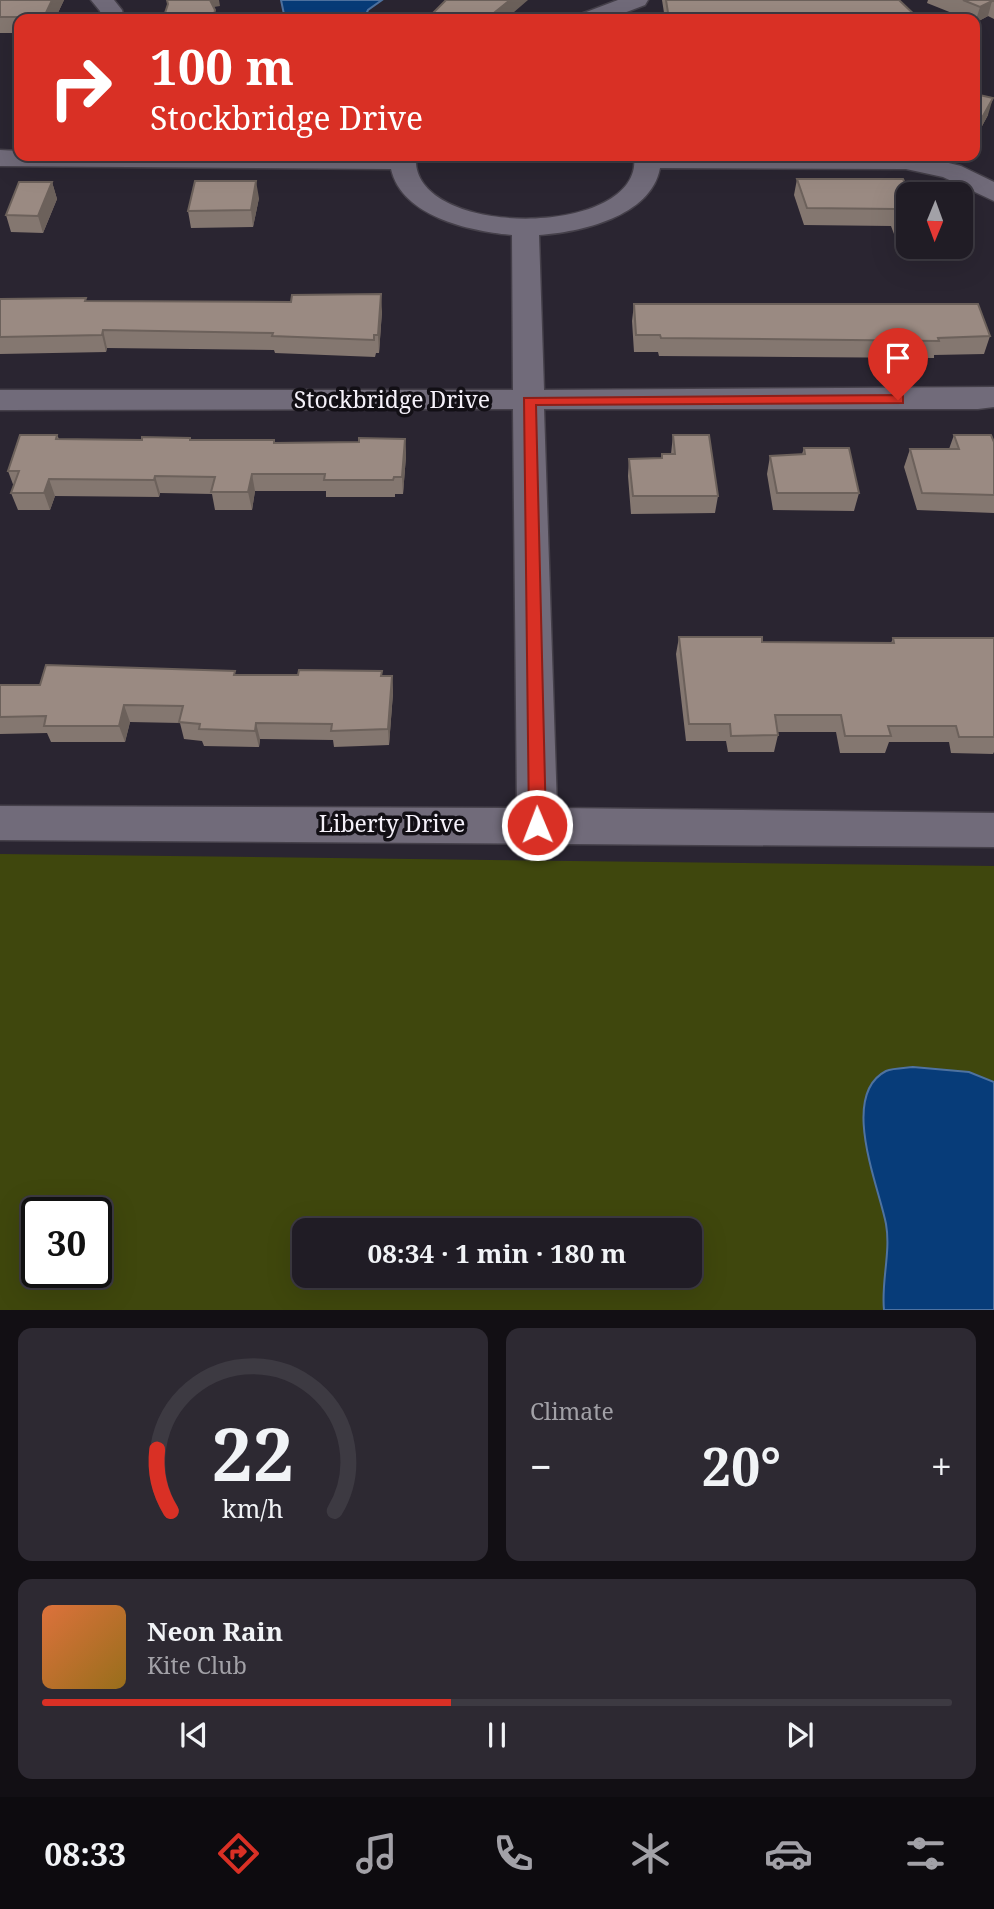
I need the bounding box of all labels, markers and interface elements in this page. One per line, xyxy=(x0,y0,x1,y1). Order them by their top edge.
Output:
text: 100 m xyxy=(150,33,294,99)
icon: right xyxy=(35,42,126,133)
text: Stockbridge Drive xyxy=(150,96,423,139)
north arrow xyxy=(896,182,973,259)
map controls xyxy=(896,182,973,259)
pin xyxy=(868,328,928,400)
icon: arrive xyxy=(879,339,917,377)
street label: Stockbridge Drive xyxy=(294,383,490,415)
position arrow xyxy=(500,788,574,862)
street label: Liberty Drive xyxy=(319,807,465,839)
speed limit sign: 30 xyxy=(21,1197,112,1288)
text: 08:34 · 1 min · 180 m xyxy=(367,1235,627,1271)
text: Climate xyxy=(530,1395,614,1427)
text: 22 xyxy=(212,1403,294,1502)
text: 20° xyxy=(702,1430,781,1501)
text: − xyxy=(530,1440,552,1492)
text: + xyxy=(931,1440,952,1492)
text: km/h xyxy=(222,1490,284,1524)
text: Neon Rain xyxy=(147,1613,283,1649)
text: Kite Club xyxy=(147,1649,247,1681)
icon: previous xyxy=(175,1716,213,1754)
icon: pause xyxy=(478,1716,516,1754)
icon: next xyxy=(781,1716,819,1754)
icon: directions xyxy=(214,1829,263,1878)
icon: music xyxy=(352,1829,401,1878)
icon: phone xyxy=(489,1829,538,1878)
icon: climate xyxy=(626,1829,675,1878)
icon: car xyxy=(764,1829,813,1878)
icon: filters xyxy=(901,1829,950,1878)
text: 08:33 xyxy=(44,1832,126,1875)

